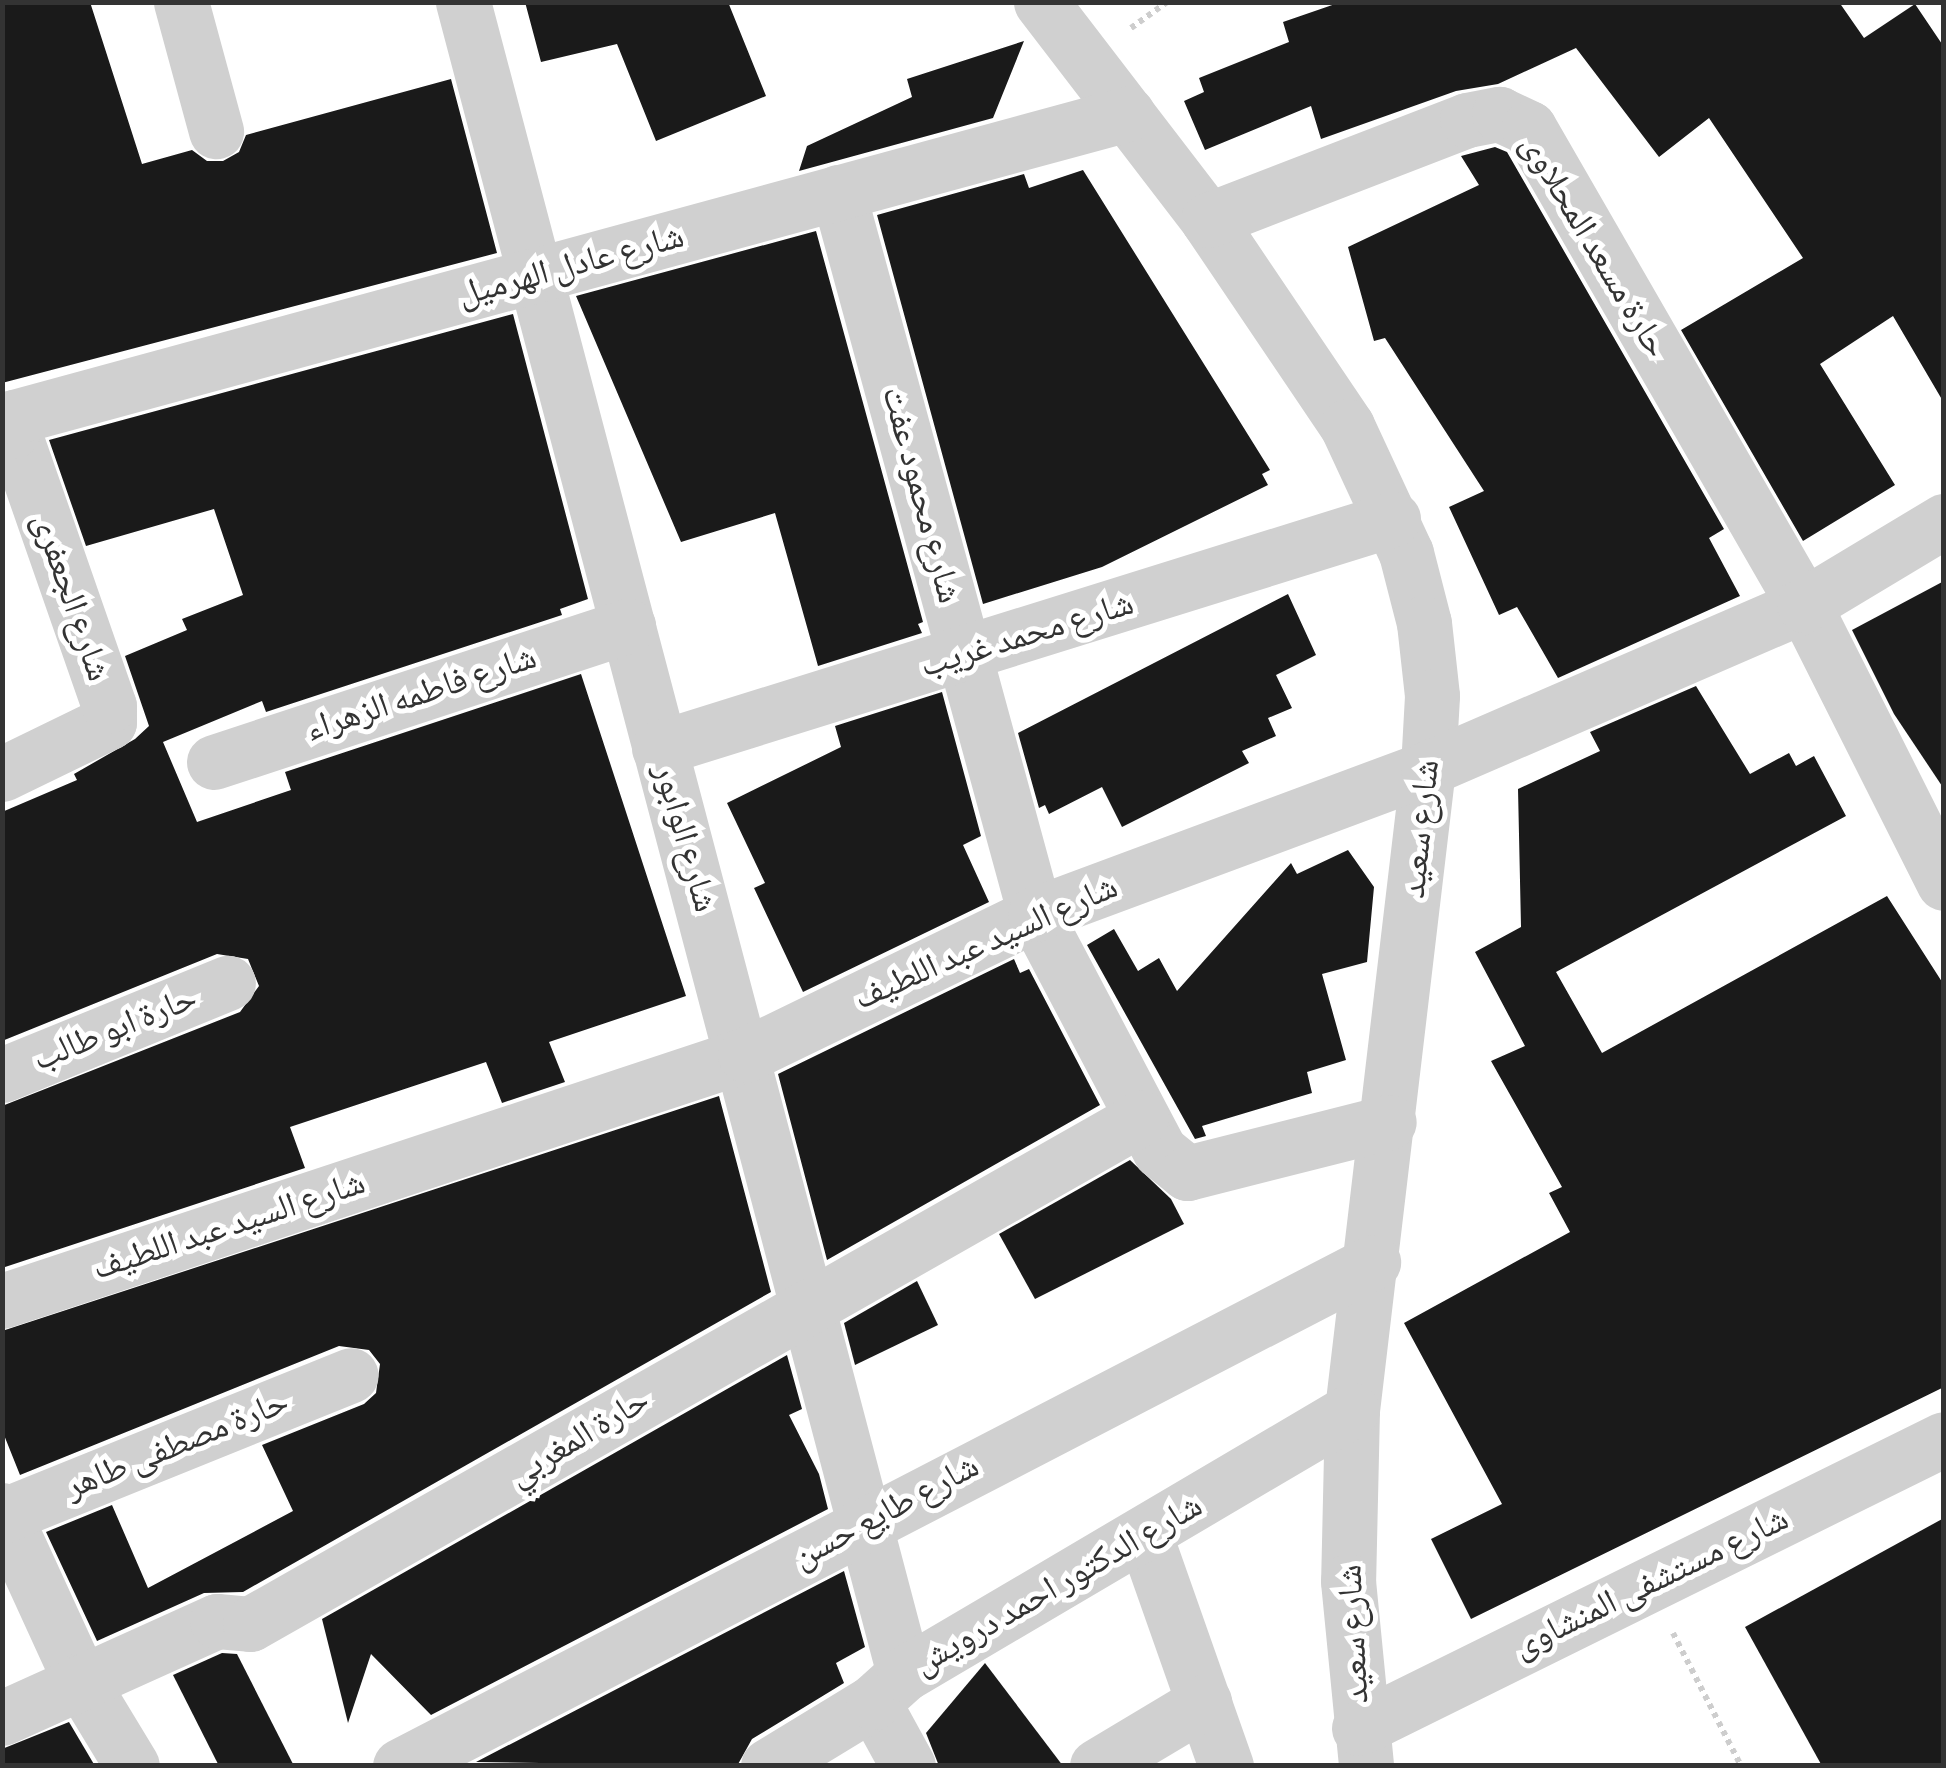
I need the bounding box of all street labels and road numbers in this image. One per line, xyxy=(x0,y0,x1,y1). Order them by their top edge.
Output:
street label: حارة مسعد المحلاوى xyxy=(1511,127,1677,365)
street label: شارع عادل الهرميل xyxy=(453,216,689,316)
street label: شارع محمود عفت xyxy=(872,382,970,608)
street label: شارع الجعفرى xyxy=(23,507,119,687)
street label: شارع محمد غريب xyxy=(915,583,1139,687)
street label: شارع فاطمه الزهراء xyxy=(300,637,542,751)
street label: شارع سعيد xyxy=(1393,758,1449,900)
street label: شارع الوابور xyxy=(644,759,726,917)
street label: شارع السيد عبد اللطيف xyxy=(848,866,1124,1020)
street label: حارة ابو طالب xyxy=(27,977,203,1081)
street label: شارع السيد عبد اللطيف xyxy=(87,1162,371,1290)
street label: حارة المغربي xyxy=(501,1380,657,1496)
street label: حارة مصطفى طاهر xyxy=(59,1381,295,1509)
street label: شارع طايع حسن xyxy=(786,1445,986,1579)
street label: شارع الدكتور احمد درويش xyxy=(906,1485,1210,1685)
street label: شارع مستشفى المنشاوى xyxy=(1506,1498,1796,1668)
street label: شارع سعيد xyxy=(1329,1563,1379,1705)

